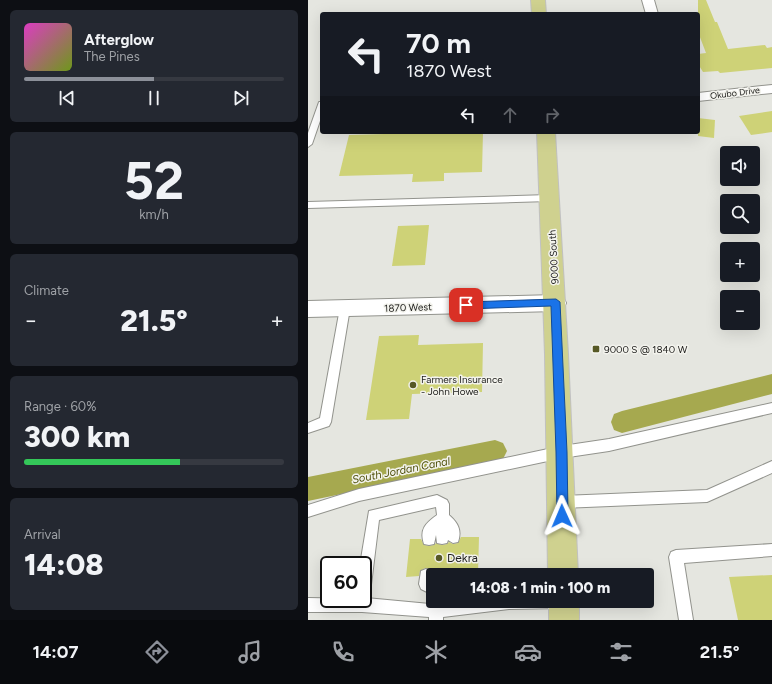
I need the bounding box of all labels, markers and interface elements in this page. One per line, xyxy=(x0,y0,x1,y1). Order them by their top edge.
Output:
text: 70 m xyxy=(406,26,471,60)
icon: left xyxy=(340,28,392,80)
text: Afterglow xyxy=(84,31,154,49)
text: The Pines xyxy=(84,49,140,64)
text: 1870 West xyxy=(406,60,492,82)
street label: Okubo Drive xyxy=(710,84,760,101)
icon: previous xyxy=(56,87,78,109)
icon: pause xyxy=(143,87,165,109)
icon: next xyxy=(230,87,252,109)
icon: left xyxy=(457,104,479,126)
icon: ahead xyxy=(499,104,521,126)
icon: right xyxy=(541,104,563,126)
map controls xyxy=(720,146,760,330)
button: sound xyxy=(720,146,760,186)
text: 52 xyxy=(124,150,184,212)
button: search xyxy=(720,194,760,234)
text: km/h xyxy=(139,207,169,222)
street label: 9000 South xyxy=(546,229,561,284)
button: + xyxy=(720,242,760,282)
text: Climate xyxy=(24,283,69,298)
pin xyxy=(449,288,483,322)
button: − xyxy=(720,290,760,330)
icon: arrive xyxy=(455,294,477,316)
street label: 1870 West xyxy=(384,300,432,315)
text: 21.5° xyxy=(120,302,188,339)
text: − xyxy=(24,307,38,334)
text: + xyxy=(270,307,284,334)
place label: 9000 S @ 1840 W xyxy=(604,343,688,356)
marker: 9000 S @ 1840 W xyxy=(591,344,601,354)
place label: Farmers Insurance - John Howe xyxy=(421,373,503,398)
marker: Farmers Insurance - John Howe xyxy=(408,380,418,390)
text: Range · 60% xyxy=(24,399,96,414)
text: 300 km xyxy=(24,418,130,455)
water label: South Jordan Canal xyxy=(351,455,452,486)
position arrow xyxy=(541,495,583,537)
text: Arrival xyxy=(24,527,61,542)
text: 14:08 xyxy=(24,546,104,583)
place label: Dekra xyxy=(447,551,478,565)
marker: Dekra xyxy=(434,553,444,563)
speed limit sign: 60 xyxy=(320,556,372,608)
text: 14:08 · 1 min · 100 m xyxy=(470,579,610,597)
icon: directions xyxy=(143,638,171,666)
icon: music xyxy=(236,638,264,666)
icon: phone xyxy=(329,638,357,666)
icon: climate xyxy=(422,638,450,666)
icon: car xyxy=(514,638,542,666)
icon: filters xyxy=(607,638,635,666)
text: 14:07 xyxy=(32,641,78,663)
text: 21.5° xyxy=(700,641,740,663)

